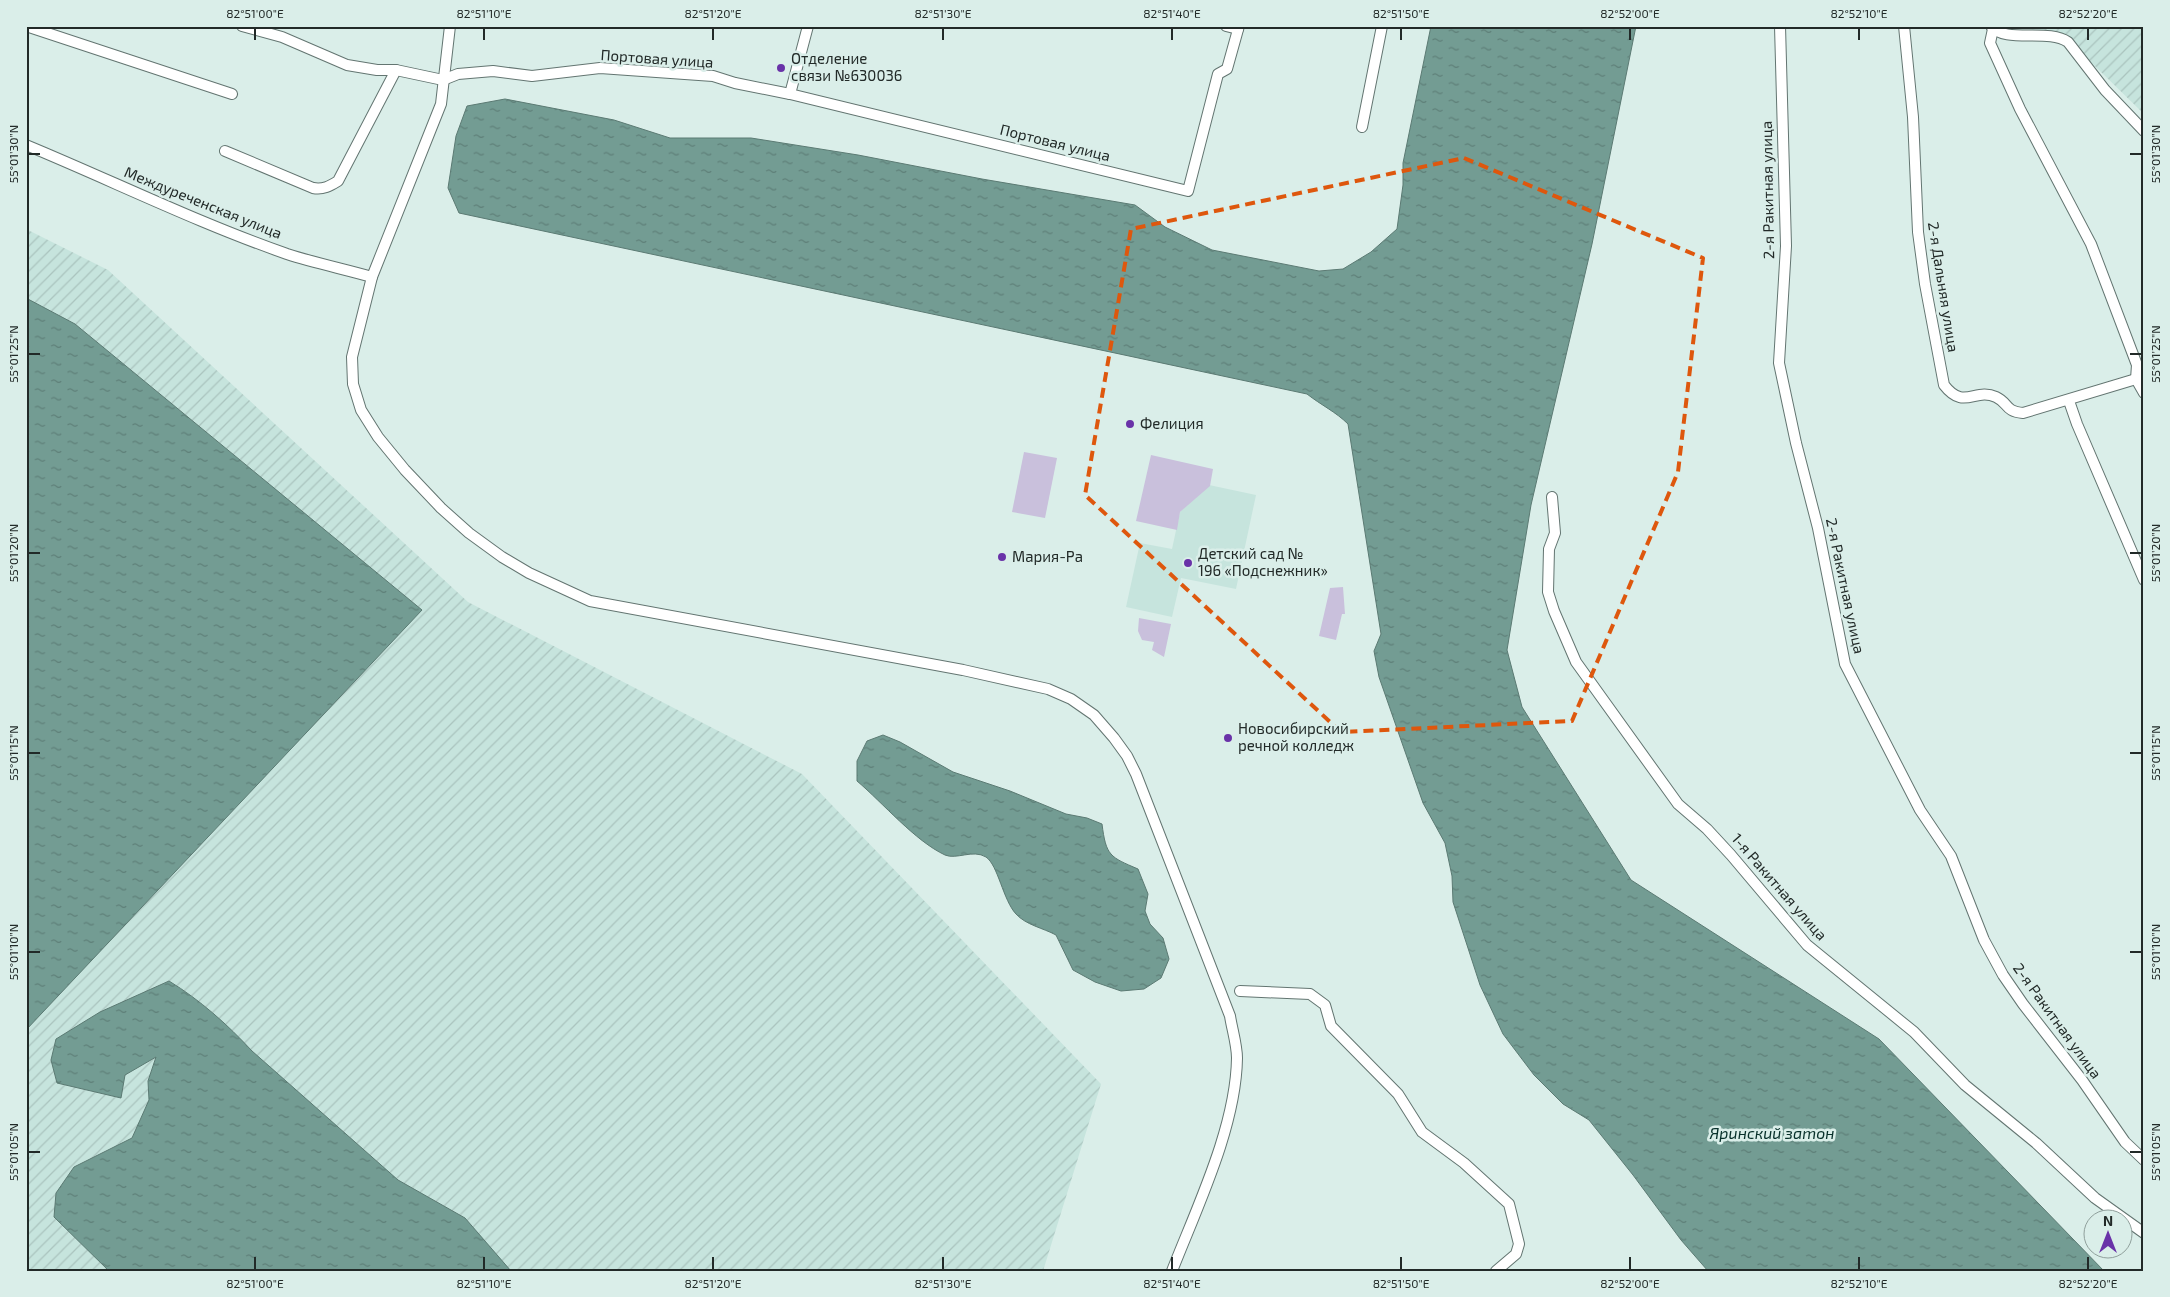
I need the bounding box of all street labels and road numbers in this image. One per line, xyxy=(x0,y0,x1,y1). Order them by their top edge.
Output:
street label: Портовая улица xyxy=(600,45,714,72)
street label: Портовая улица xyxy=(998,120,1112,165)
street label: 2-я Ракитная улица xyxy=(1757,121,1778,259)
street label: Междуреченская улица xyxy=(122,162,285,243)
street label: 2-я Дальняя улица xyxy=(1924,220,1963,353)
street label: 2-я Ракитная улица xyxy=(1822,516,1869,656)
street label: 1-я Ракитная улица xyxy=(1728,829,1831,944)
street label: 2-я Ракитная улица xyxy=(2009,959,2106,1082)

